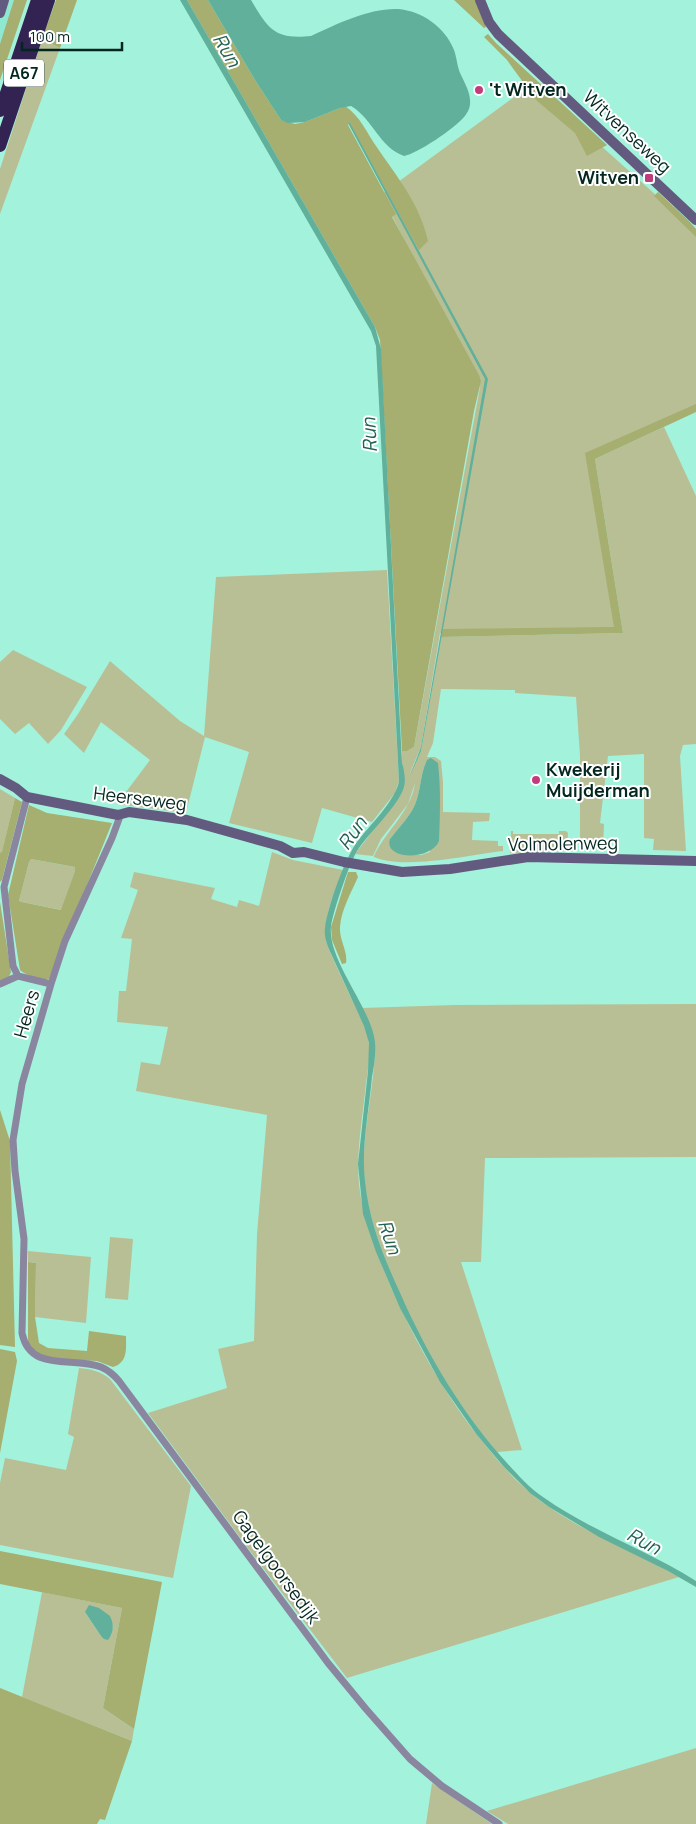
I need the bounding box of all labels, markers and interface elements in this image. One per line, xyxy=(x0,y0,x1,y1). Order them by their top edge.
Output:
scale bar xyxy=(22,20,122,52)
text: 100 m xyxy=(30,26,70,47)
water label: Run xyxy=(207,29,247,72)
road number: A67 xyxy=(4,59,44,86)
place label: 't Witven xyxy=(489,77,567,101)
marker: 't Witven xyxy=(473,84,485,96)
street label: Witvenseweg xyxy=(579,86,675,178)
place label: Witven xyxy=(578,167,639,189)
marker: Witven xyxy=(643,172,655,184)
water label: Run xyxy=(355,416,383,453)
place label: Kwekerij Muijderman xyxy=(546,757,650,802)
marker: Kwekerij Muijderman xyxy=(530,774,542,786)
street label: Heerseweg xyxy=(92,780,188,816)
water label: Run xyxy=(331,811,373,855)
street label: Volmolenweg xyxy=(508,830,618,856)
street label: Heers xyxy=(8,987,44,1041)
water label: Run xyxy=(372,1216,408,1258)
street label: Gagelgoorsedijk xyxy=(228,1505,327,1629)
water label: Run xyxy=(623,1521,666,1561)

